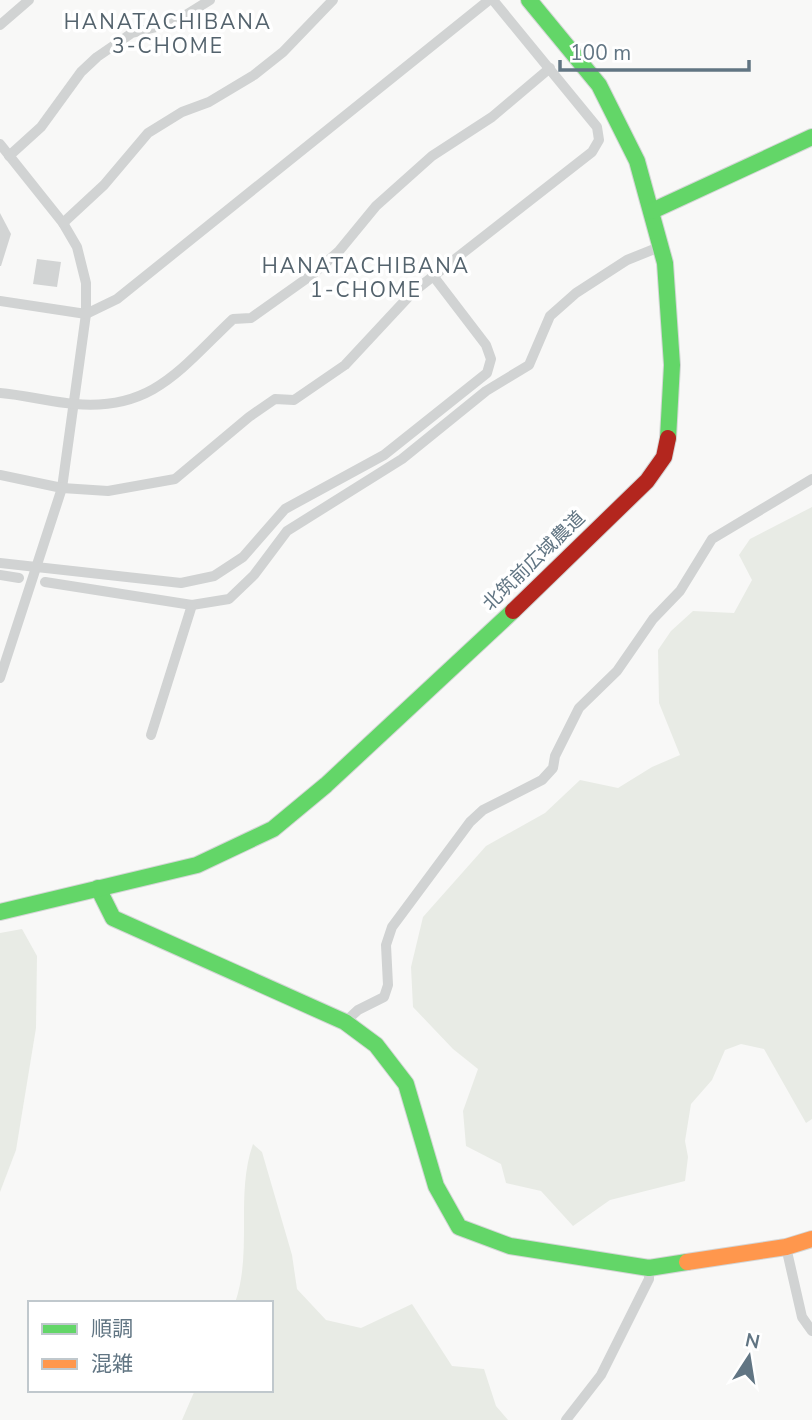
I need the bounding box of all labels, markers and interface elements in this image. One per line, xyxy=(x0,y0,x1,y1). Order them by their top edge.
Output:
district label: HANATACHIBANA 3-CHOME xyxy=(64,8,272,60)
scale bar xyxy=(560,28,749,72)
text: 100 m xyxy=(570,39,631,67)
district label: HANATACHIBANA 1-CHOME xyxy=(262,252,470,304)
street label: 北筑前広域農道 xyxy=(477,505,591,617)
legend xyxy=(28,1301,273,1392)
text: 順調 xyxy=(91,1315,133,1343)
north arrow xyxy=(714,1322,784,1392)
text: N xyxy=(743,1327,762,1356)
text: 混雑 xyxy=(91,1350,133,1378)

